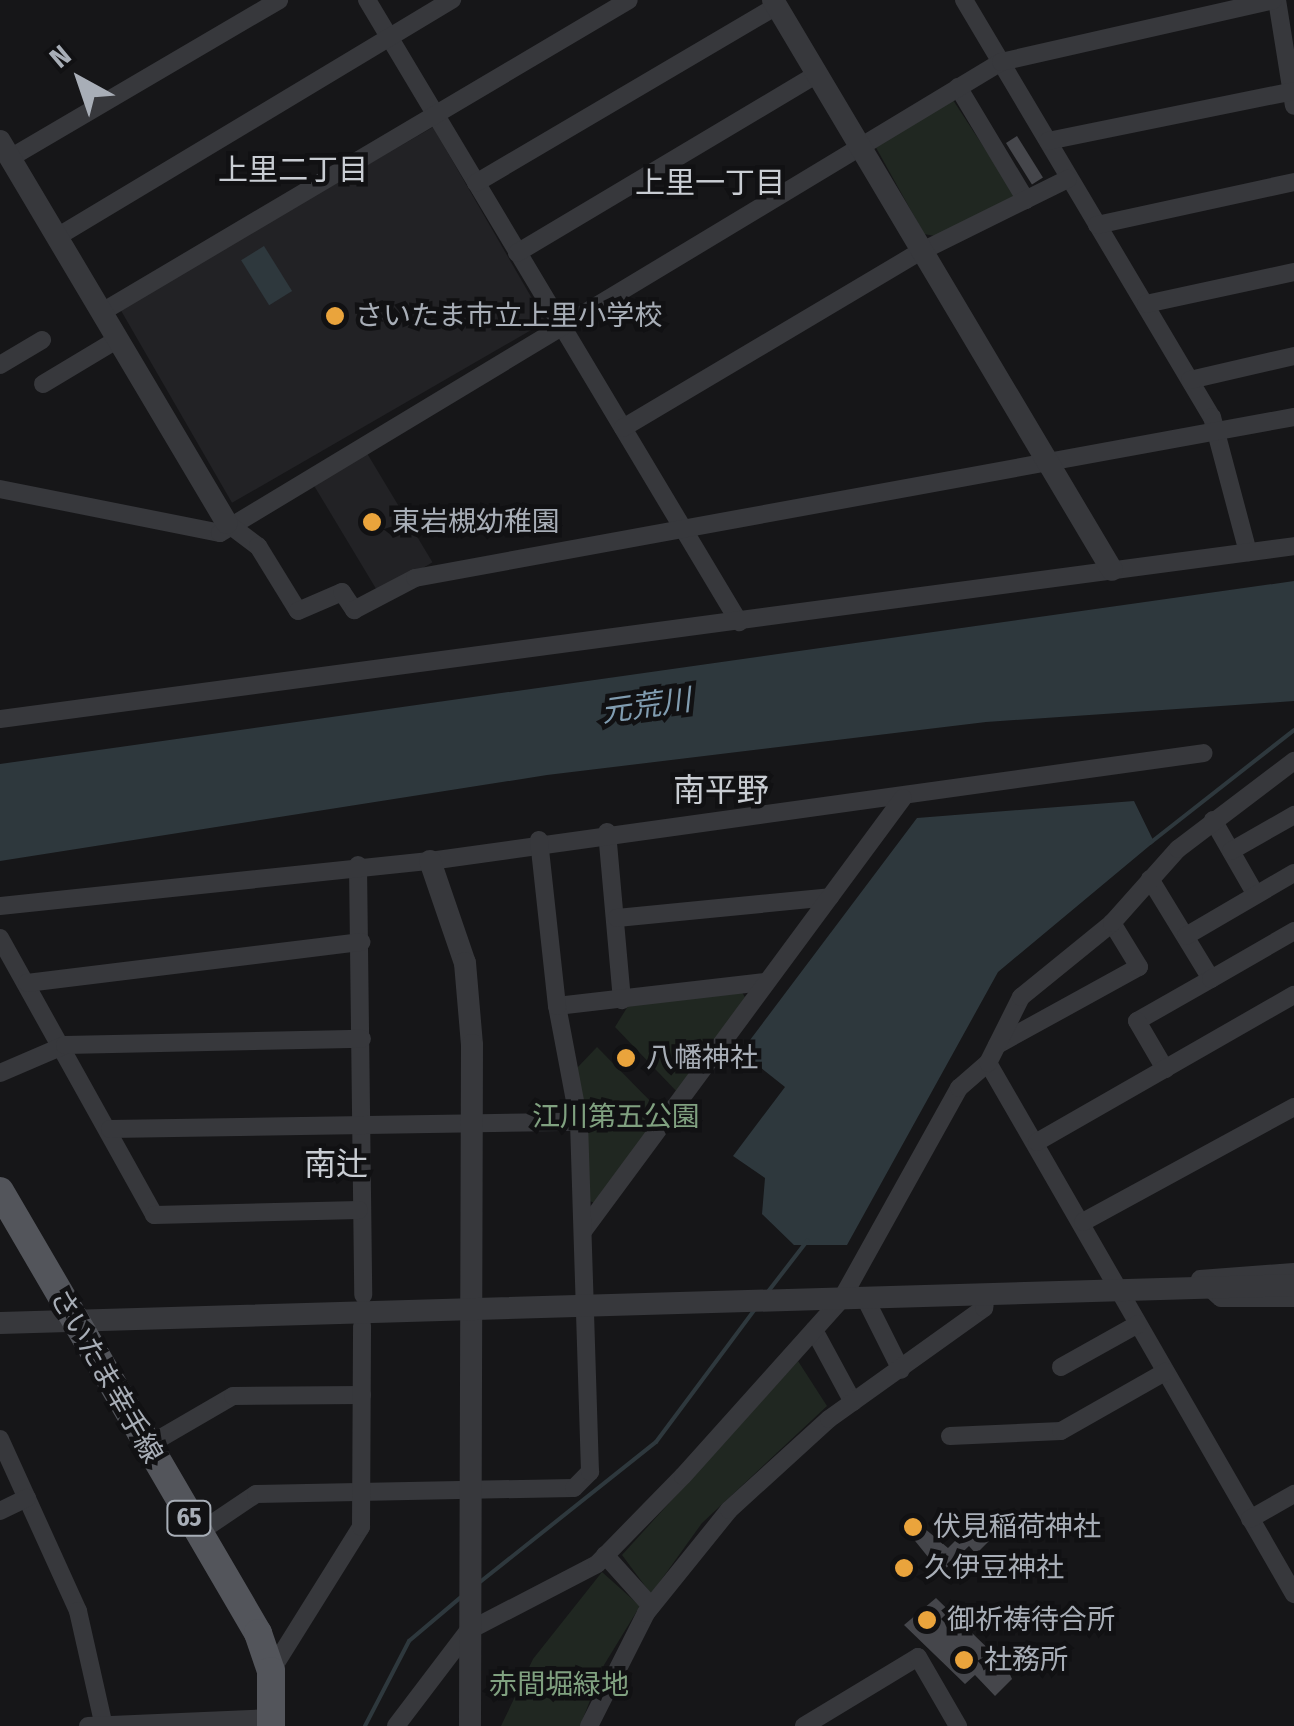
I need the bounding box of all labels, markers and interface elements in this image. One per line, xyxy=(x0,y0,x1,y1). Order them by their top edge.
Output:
north arrow xyxy=(30,30,130,130)
text: N xyxy=(43,39,77,75)
district label: 上里二丁目 xyxy=(218,152,368,188)
district label: 上里一丁目 xyxy=(635,165,785,201)
place label: さいたま市立上里小学校 xyxy=(355,299,663,333)
marker: さいたま市立上里小学校 xyxy=(324,305,346,327)
place label: 東岩槻幼稚園 xyxy=(392,505,560,539)
marker: 東岩槻幼稚園 xyxy=(361,511,383,533)
water label: 元荒川 xyxy=(599,682,693,730)
district label: 南平野 xyxy=(673,771,769,809)
place label: 八幡神社 xyxy=(646,1041,758,1075)
marker: 八幡神社 xyxy=(615,1047,637,1069)
park label: 江川第五公園 xyxy=(532,1100,700,1134)
district label: 南辻 xyxy=(304,1145,368,1183)
street label: さいたま幸手線 xyxy=(42,1283,170,1469)
road number: 65 xyxy=(164,1498,214,1538)
place label: 伏見稲荷神社 xyxy=(933,1510,1101,1544)
marker: 伏見稲荷神社 xyxy=(902,1516,924,1538)
place label: 久伊豆神社 xyxy=(924,1551,1064,1585)
marker: 久伊豆神社 xyxy=(893,1557,915,1579)
place label: 御祈祷待合所 xyxy=(947,1603,1115,1637)
marker: 御祈祷待合所 xyxy=(916,1609,938,1631)
place label: 社務所 xyxy=(984,1643,1068,1677)
marker: 社務所 xyxy=(953,1649,975,1671)
park label: 赤間堀緑地 xyxy=(489,1668,629,1702)

